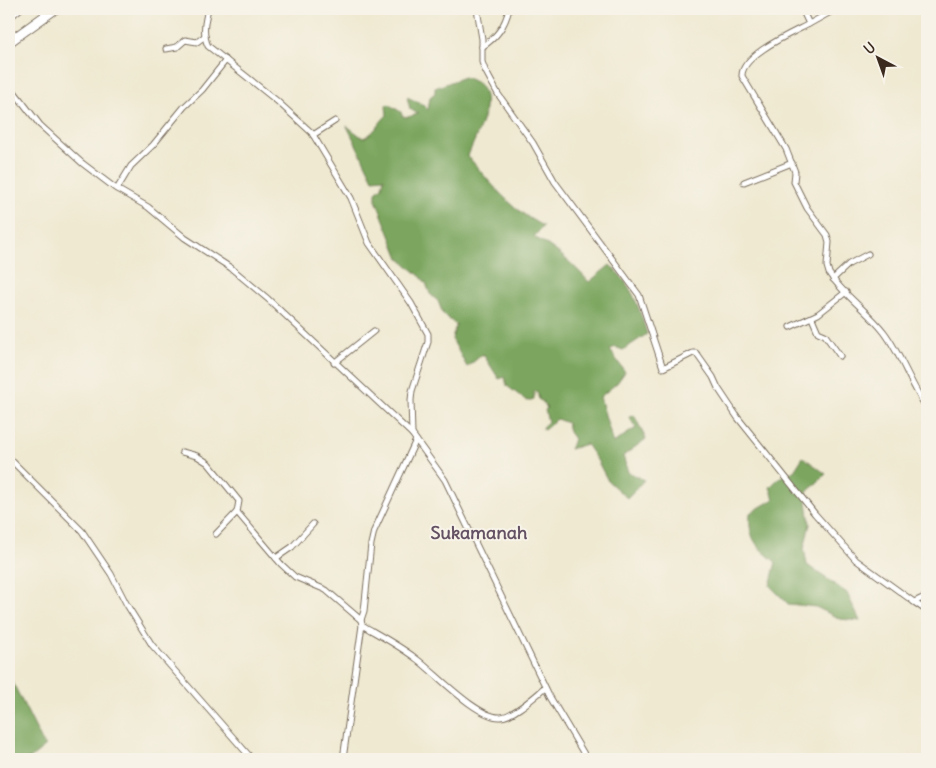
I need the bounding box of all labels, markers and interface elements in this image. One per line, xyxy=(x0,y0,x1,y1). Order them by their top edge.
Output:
north arrow xyxy=(854,32,904,82)
text: U xyxy=(860,38,879,58)
district label: Sukamanah xyxy=(430,521,528,544)

